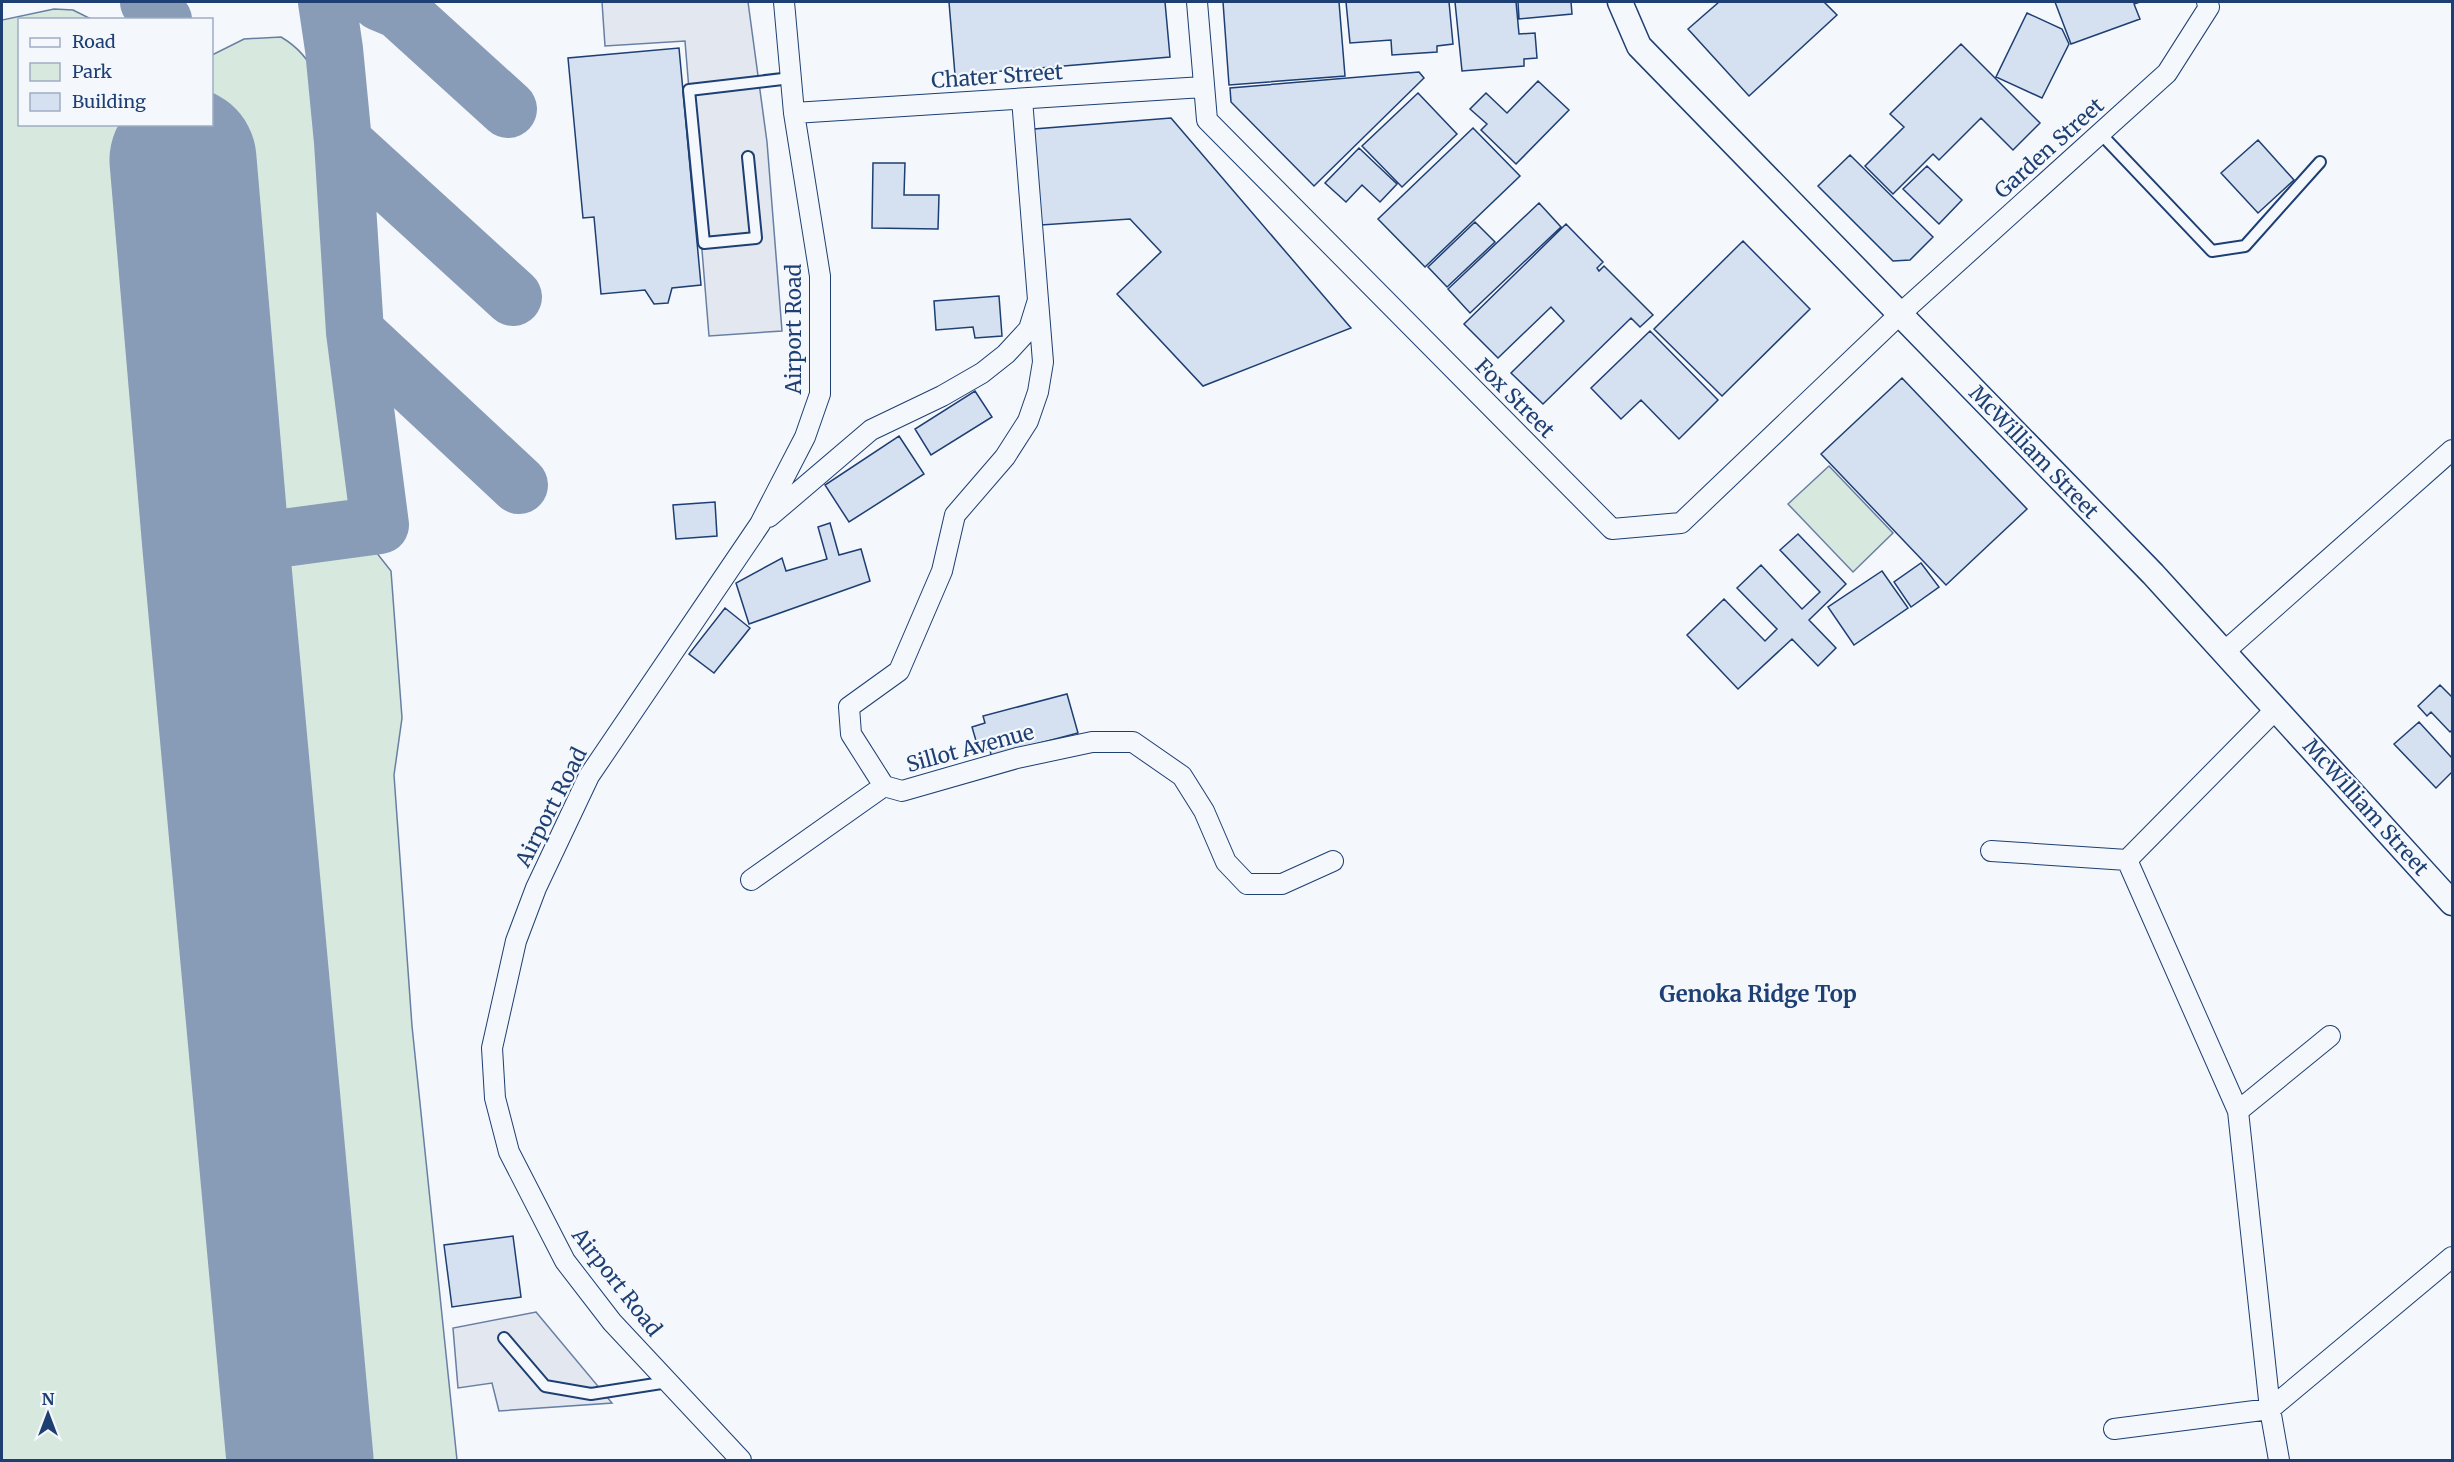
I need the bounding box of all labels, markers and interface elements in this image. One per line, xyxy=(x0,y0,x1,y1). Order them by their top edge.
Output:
legend xyxy=(18,18,213,126)
text: Road xyxy=(72,30,116,53)
street label: Chater Street xyxy=(930,58,1064,94)
text: Park xyxy=(72,60,113,83)
text: Building xyxy=(72,90,146,113)
street label: Garden Street xyxy=(1989,92,2109,204)
street label: Airport Road xyxy=(780,263,807,395)
street label: Fox Street xyxy=(1470,353,1560,443)
street label: McWilliam Street xyxy=(1963,380,2105,524)
street label: Sillot Avenue xyxy=(903,718,1037,778)
street label: McWilliam Street xyxy=(2297,733,2435,881)
street label: Airport Road xyxy=(509,742,593,872)
district label: Genoka Ridge Top xyxy=(1659,980,1857,1008)
street label: Airport Road xyxy=(566,1221,668,1342)
north arrow xyxy=(18,1384,78,1444)
text: N xyxy=(42,1389,55,1409)

